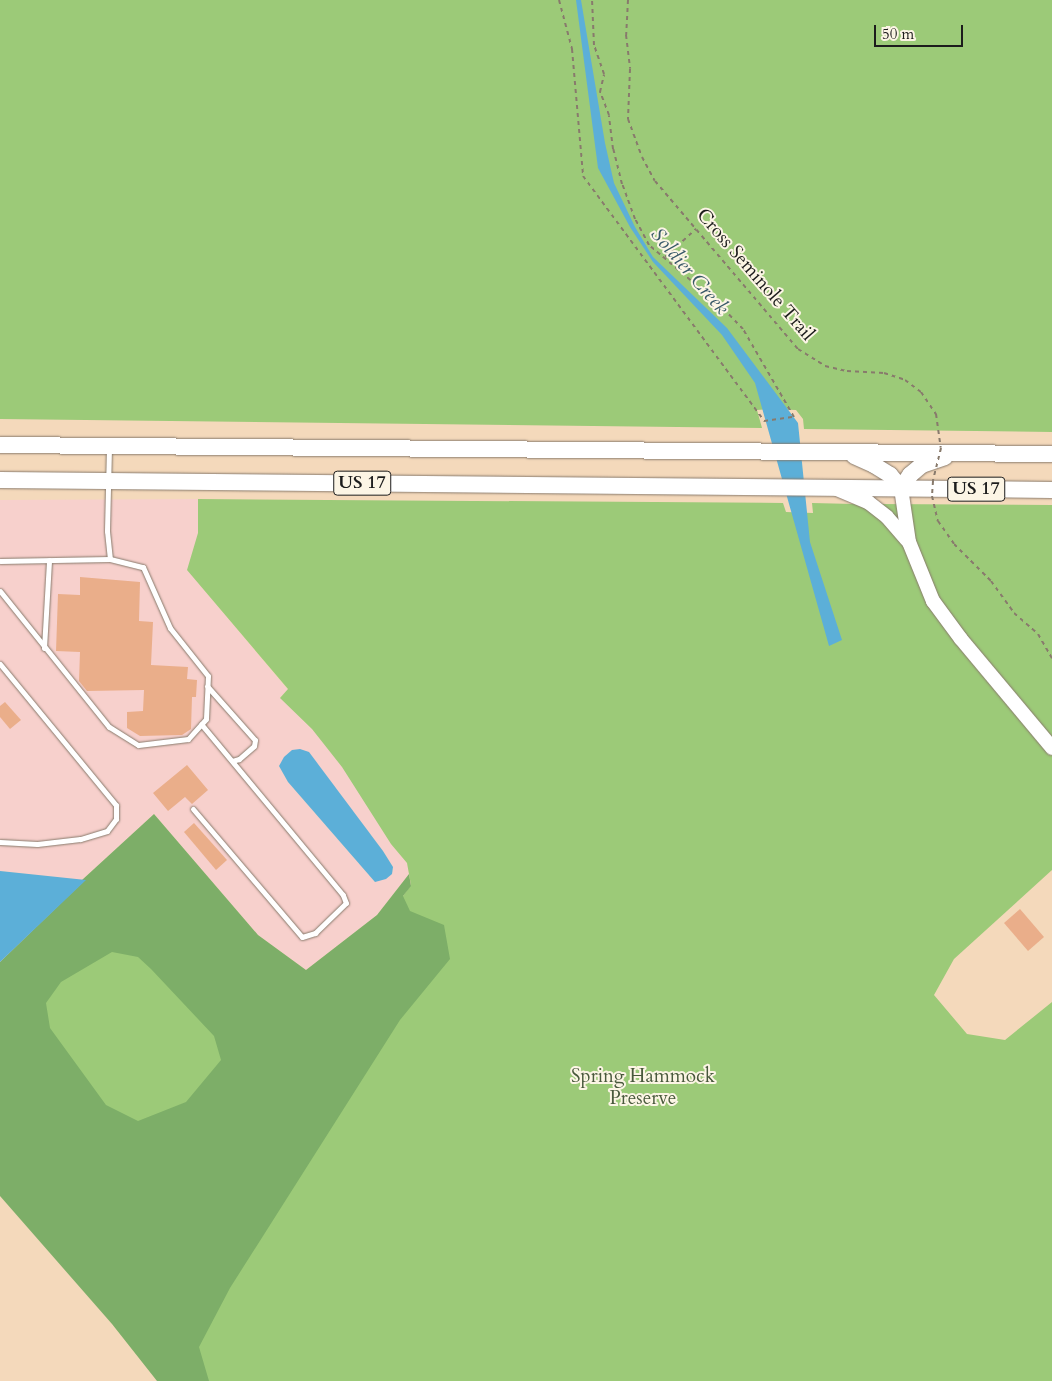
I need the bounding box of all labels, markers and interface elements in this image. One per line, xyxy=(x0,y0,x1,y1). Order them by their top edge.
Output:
scale bar xyxy=(877,15,966,47)
text: 50 m xyxy=(882,24,914,44)
street label: Cross Seminole Trail xyxy=(691,204,819,346)
water label: Soldier Creek xyxy=(646,223,734,319)
road number: US 17 xyxy=(332,468,392,498)
road number: US 17 xyxy=(946,474,1006,504)
park label: Spring Hammock Preserve xyxy=(571,1066,715,1110)

